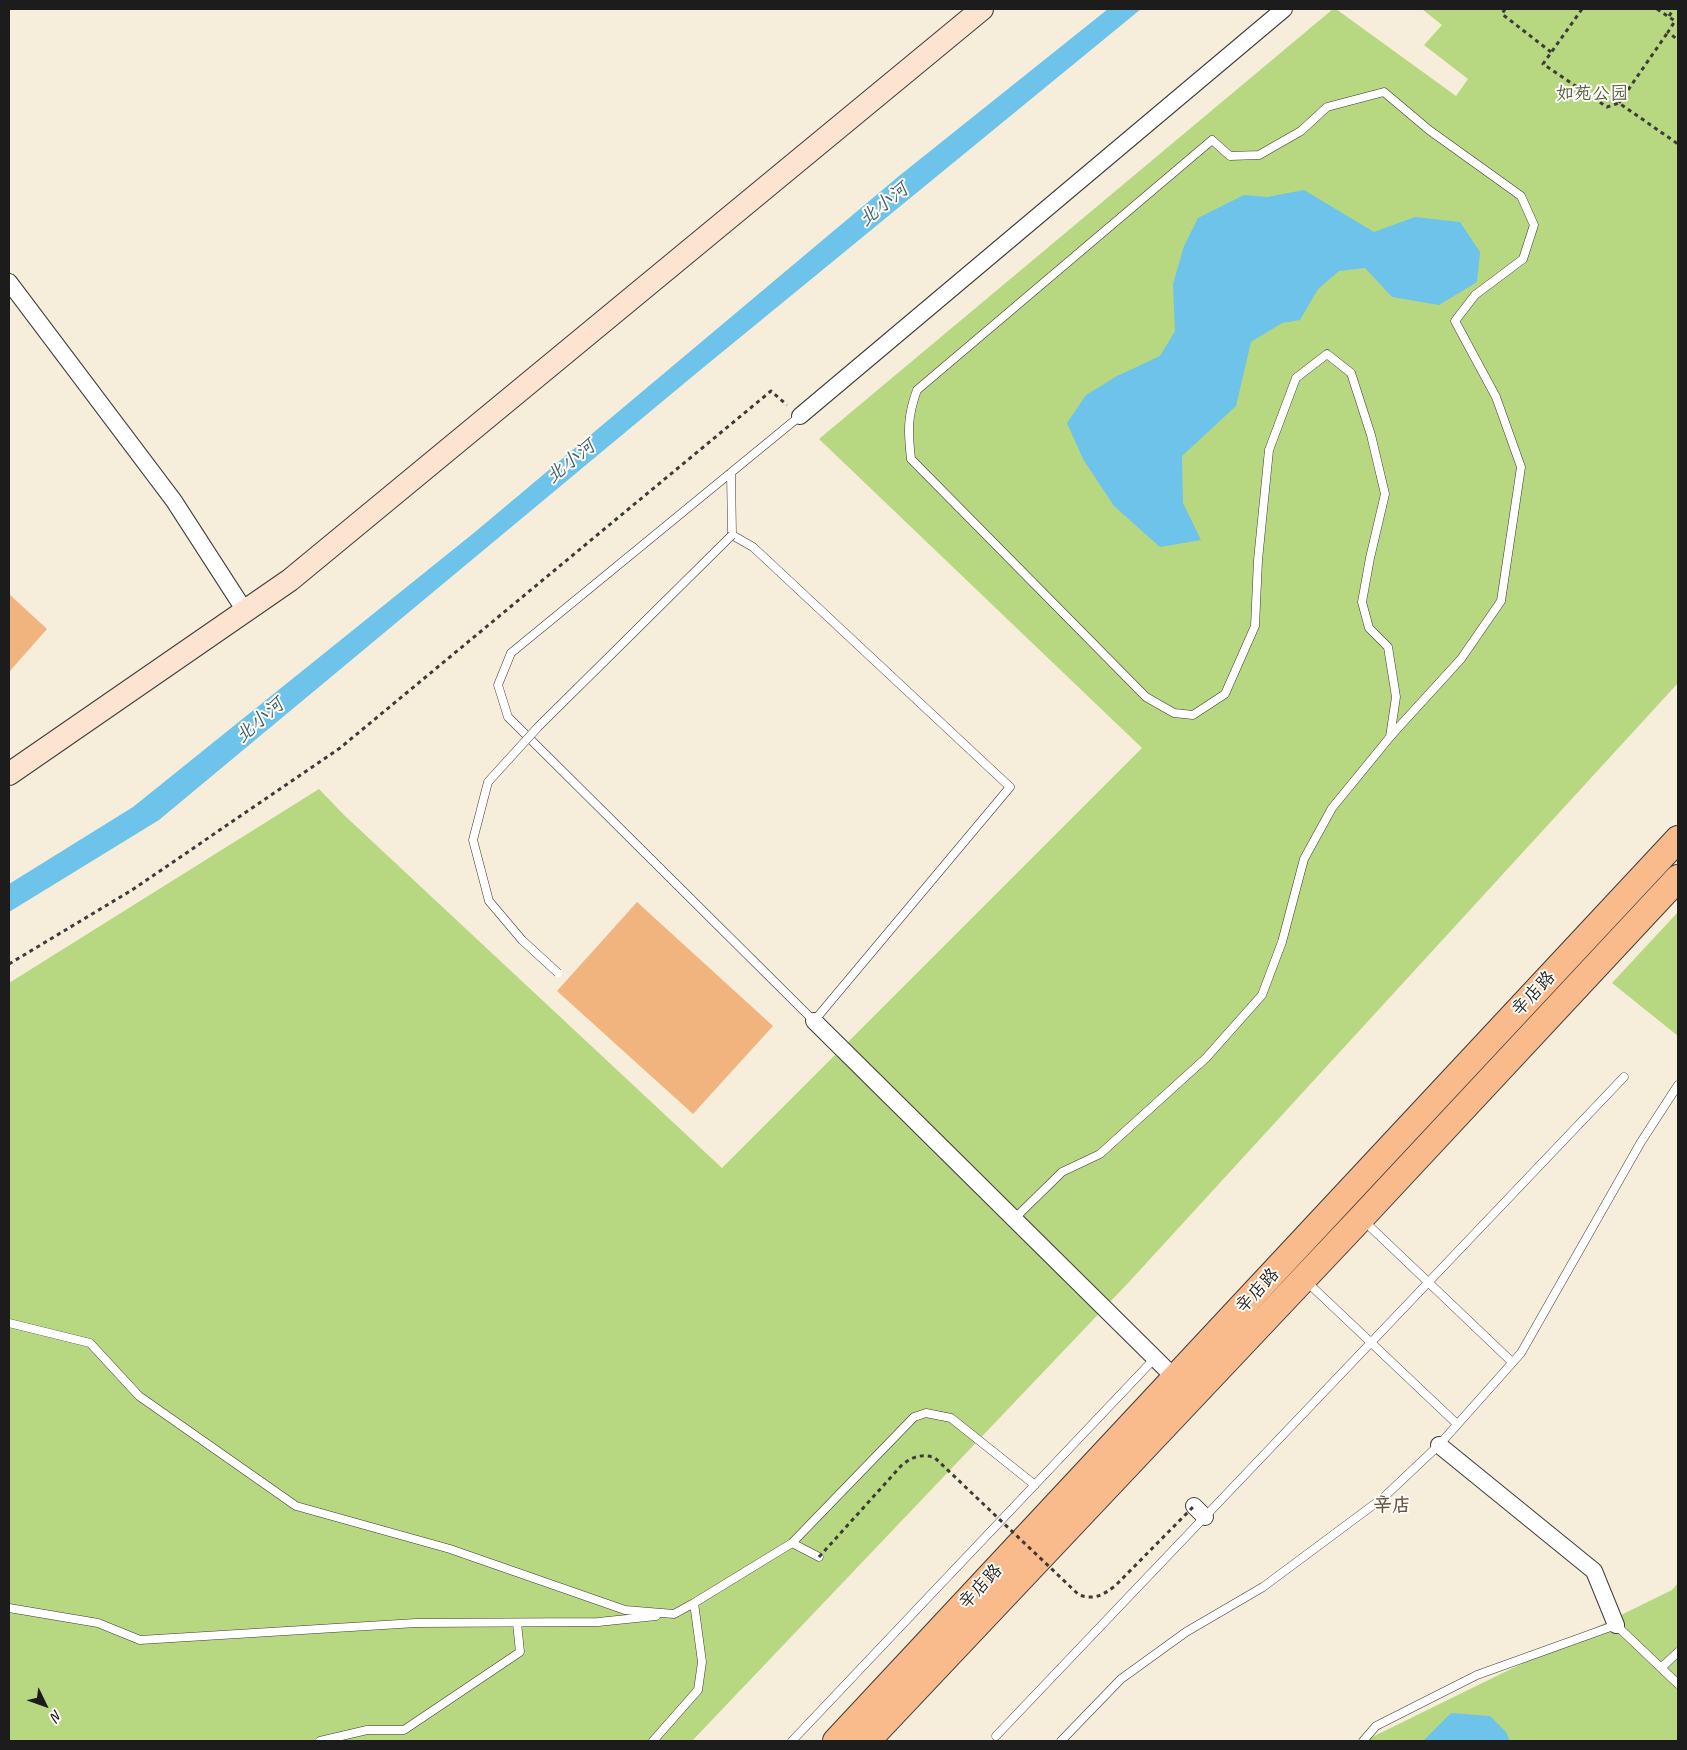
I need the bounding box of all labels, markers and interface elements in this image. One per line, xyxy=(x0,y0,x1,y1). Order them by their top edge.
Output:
park label: 如苑公园 xyxy=(1556,83,1628,105)
water label: 北小河 xyxy=(855,178,913,232)
water label: 北小河 xyxy=(542,435,600,489)
water label: 北小河 xyxy=(231,694,289,748)
street label: 辛店路 xyxy=(1508,967,1560,1021)
street label: 辛店路 xyxy=(1232,1264,1284,1318)
district label: 辛店 xyxy=(1373,1495,1411,1517)
street label: 辛店路 xyxy=(955,1560,1007,1614)
north arrow xyxy=(20,1680,70,1730)
text: N xyxy=(47,1706,66,1724)

